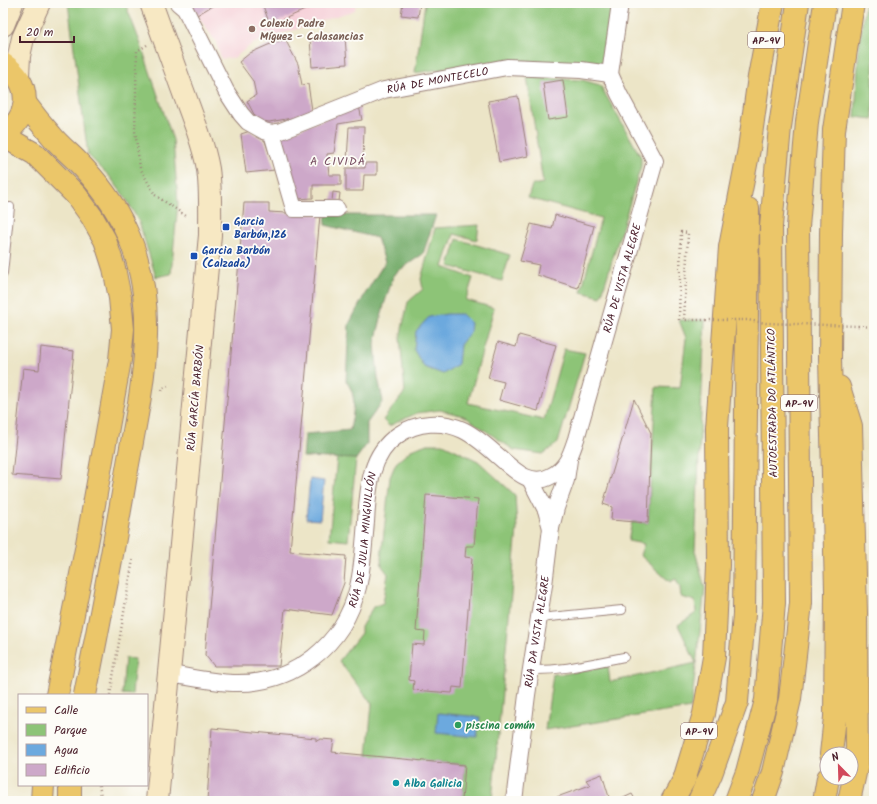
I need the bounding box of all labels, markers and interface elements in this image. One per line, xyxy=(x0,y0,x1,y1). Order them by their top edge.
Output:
place label: Colexio Padre Míguez - Calasancias xyxy=(260,15,364,46)
scale bar xyxy=(20,18,74,44)
text: 20 m xyxy=(26,23,54,42)
marker: Colexio Padre Míguez - Calasancias xyxy=(247,24,257,34)
road number: AP-9V xyxy=(748,32,784,48)
street label: RÚA DE MONTECELO xyxy=(385,63,490,99)
district label: A CIVIDÁ xyxy=(310,152,366,171)
place label: Garcia Barbón,126 xyxy=(234,213,286,244)
street label: RÚA DE VISTA ALEGRE xyxy=(599,221,647,335)
marker: Garcia Barbón,126 xyxy=(221,222,231,232)
place label: Garcia Barbón (Calzada) xyxy=(202,242,270,273)
marker: Garcia Barbón (Calzada) xyxy=(189,251,199,261)
street label: AUTOESTRADA DO ATLÁNTICO xyxy=(763,328,783,478)
street label: RÚA GARCÍA BARBÓN xyxy=(182,344,210,452)
road number: AP-9V xyxy=(781,395,817,411)
street label: RÚA DE JULIA MINGUILLÓN xyxy=(344,470,382,611)
street label: RÚA DA VISTA ALEGRE xyxy=(520,574,555,689)
legend xyxy=(18,694,148,786)
text: Calle xyxy=(54,701,79,720)
place label: piscina común xyxy=(465,717,535,735)
marker: piscina común xyxy=(453,720,463,730)
text: Parque xyxy=(54,721,88,740)
road number: AP-9V xyxy=(681,723,717,739)
text: Agua xyxy=(54,741,79,760)
north arrow xyxy=(819,746,859,786)
text: N xyxy=(829,748,842,767)
text: Edificio xyxy=(54,761,90,780)
place label: Alba Galicia xyxy=(404,775,462,793)
marker: Alba Galicia xyxy=(391,778,401,788)

